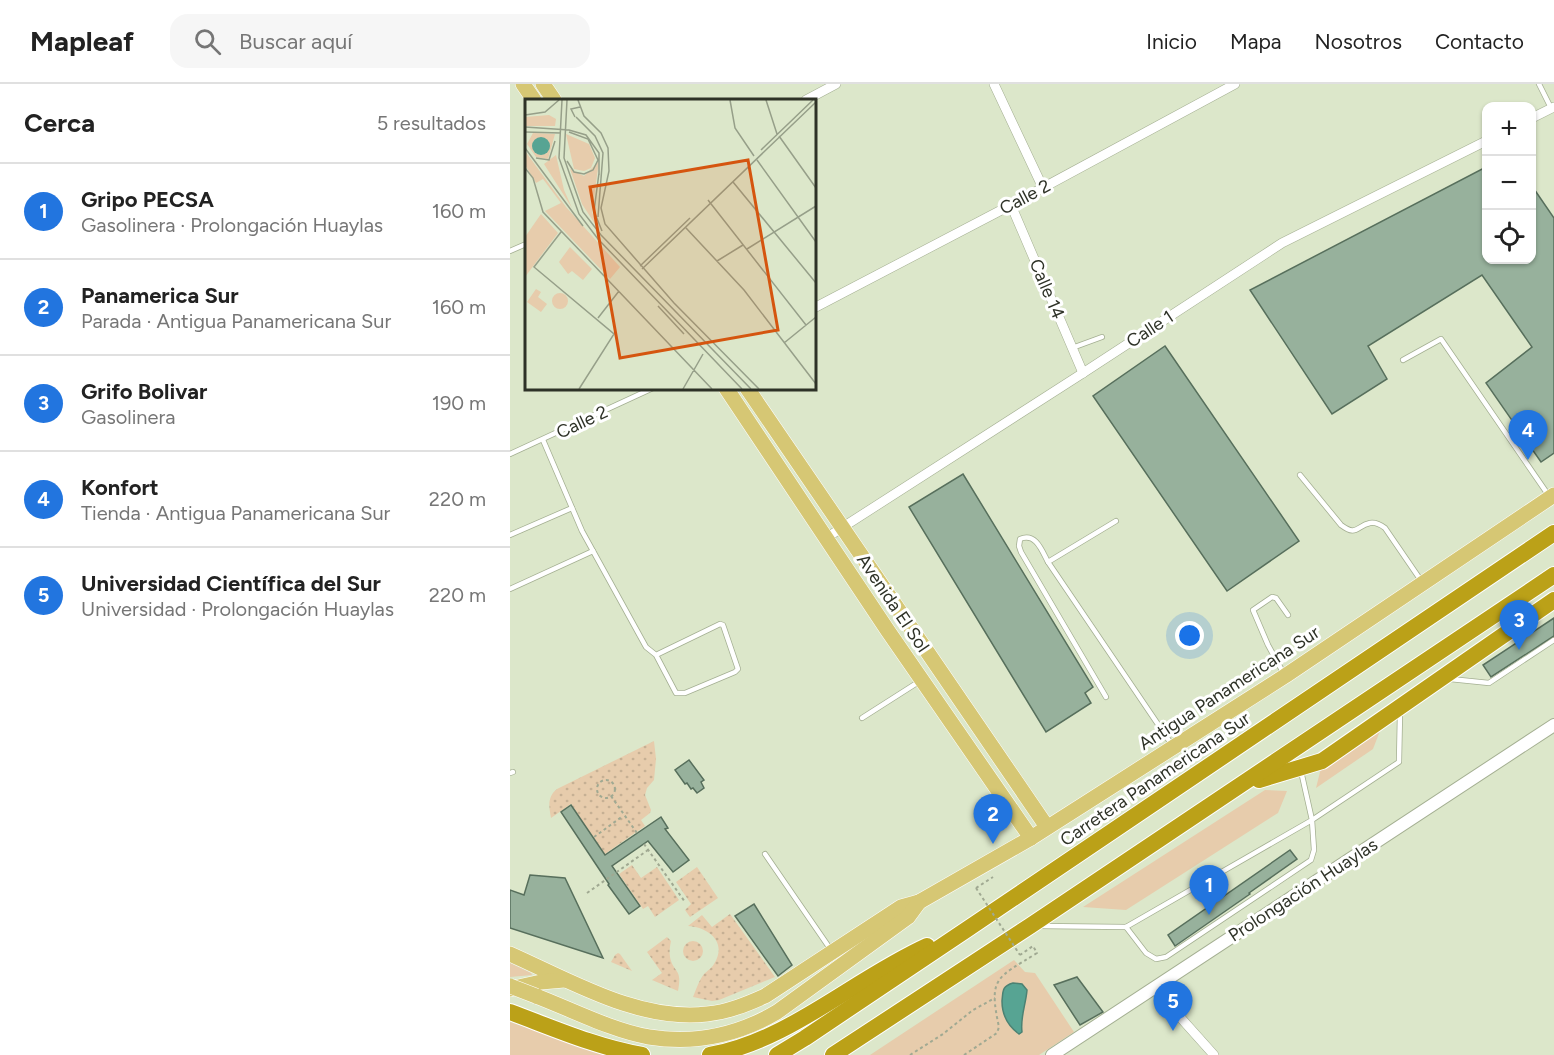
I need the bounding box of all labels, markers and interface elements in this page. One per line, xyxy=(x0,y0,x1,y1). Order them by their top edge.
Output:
search box xyxy=(170,14,590,68)
text: Mapleaf xyxy=(30,24,134,58)
icon: search xyxy=(191,25,224,58)
text: Buscar aquí xyxy=(239,28,352,55)
text: Inicio xyxy=(1146,29,1197,54)
text: Mapa xyxy=(1230,29,1282,54)
text: Nosotros xyxy=(1315,29,1402,54)
text: Contacto xyxy=(1435,29,1524,54)
inset map xyxy=(525,99,816,390)
map controls xyxy=(1482,102,1536,264)
button: + xyxy=(1482,102,1536,156)
text: Cerca xyxy=(24,107,95,139)
text: 5 resultados xyxy=(377,111,486,135)
button: − xyxy=(1482,156,1536,210)
street label: Calle 2 xyxy=(996,175,1054,219)
text: Gripo PECSA xyxy=(81,186,214,213)
text: 1 xyxy=(39,199,48,223)
text: 160 m xyxy=(432,199,486,223)
button: locate xyxy=(1482,210,1536,264)
text: Gasolinera · Prolongación Huaylas xyxy=(81,213,383,237)
street label: Calle 14 xyxy=(1025,256,1069,322)
text: Panamerica Sur xyxy=(81,282,239,309)
text: 2 xyxy=(38,295,49,319)
text: 160 m xyxy=(432,295,486,319)
street label: Calle 1 xyxy=(1122,306,1178,352)
text: Parada · Antigua Panamericana Sur xyxy=(81,309,391,333)
text: Grifo Bolivar xyxy=(81,378,207,405)
text: 3 xyxy=(38,391,49,415)
text: 190 m xyxy=(432,391,486,415)
street label: Calle 2 xyxy=(553,401,611,443)
text: Gasolinera xyxy=(81,405,175,429)
pin: 4 xyxy=(1508,410,1548,460)
text: Konfort xyxy=(81,474,159,501)
text: 4 xyxy=(37,487,50,511)
text: 220 m xyxy=(429,487,486,511)
text: Tienda · Antigua Panamericana Sur xyxy=(81,501,390,525)
street label: Avenida El Sol xyxy=(852,550,934,656)
text: Universidad Científica del Sur xyxy=(81,570,381,597)
text: 5 xyxy=(38,583,49,607)
text: 220 m xyxy=(429,583,486,607)
text: Universidad · Prolongación Huaylas xyxy=(81,597,394,621)
pin: 3 xyxy=(1500,600,1538,650)
street label: Antigua Panamericana Sur xyxy=(1134,621,1324,755)
your location xyxy=(1175,621,1204,650)
street label: Carretera Panamericana Sur xyxy=(1056,707,1254,851)
pin: 2 xyxy=(974,794,1012,844)
street label: Prolongación Huaylas xyxy=(1224,834,1382,946)
pin: 1 xyxy=(1190,866,1228,915)
pin: 5 xyxy=(1154,982,1192,1031)

